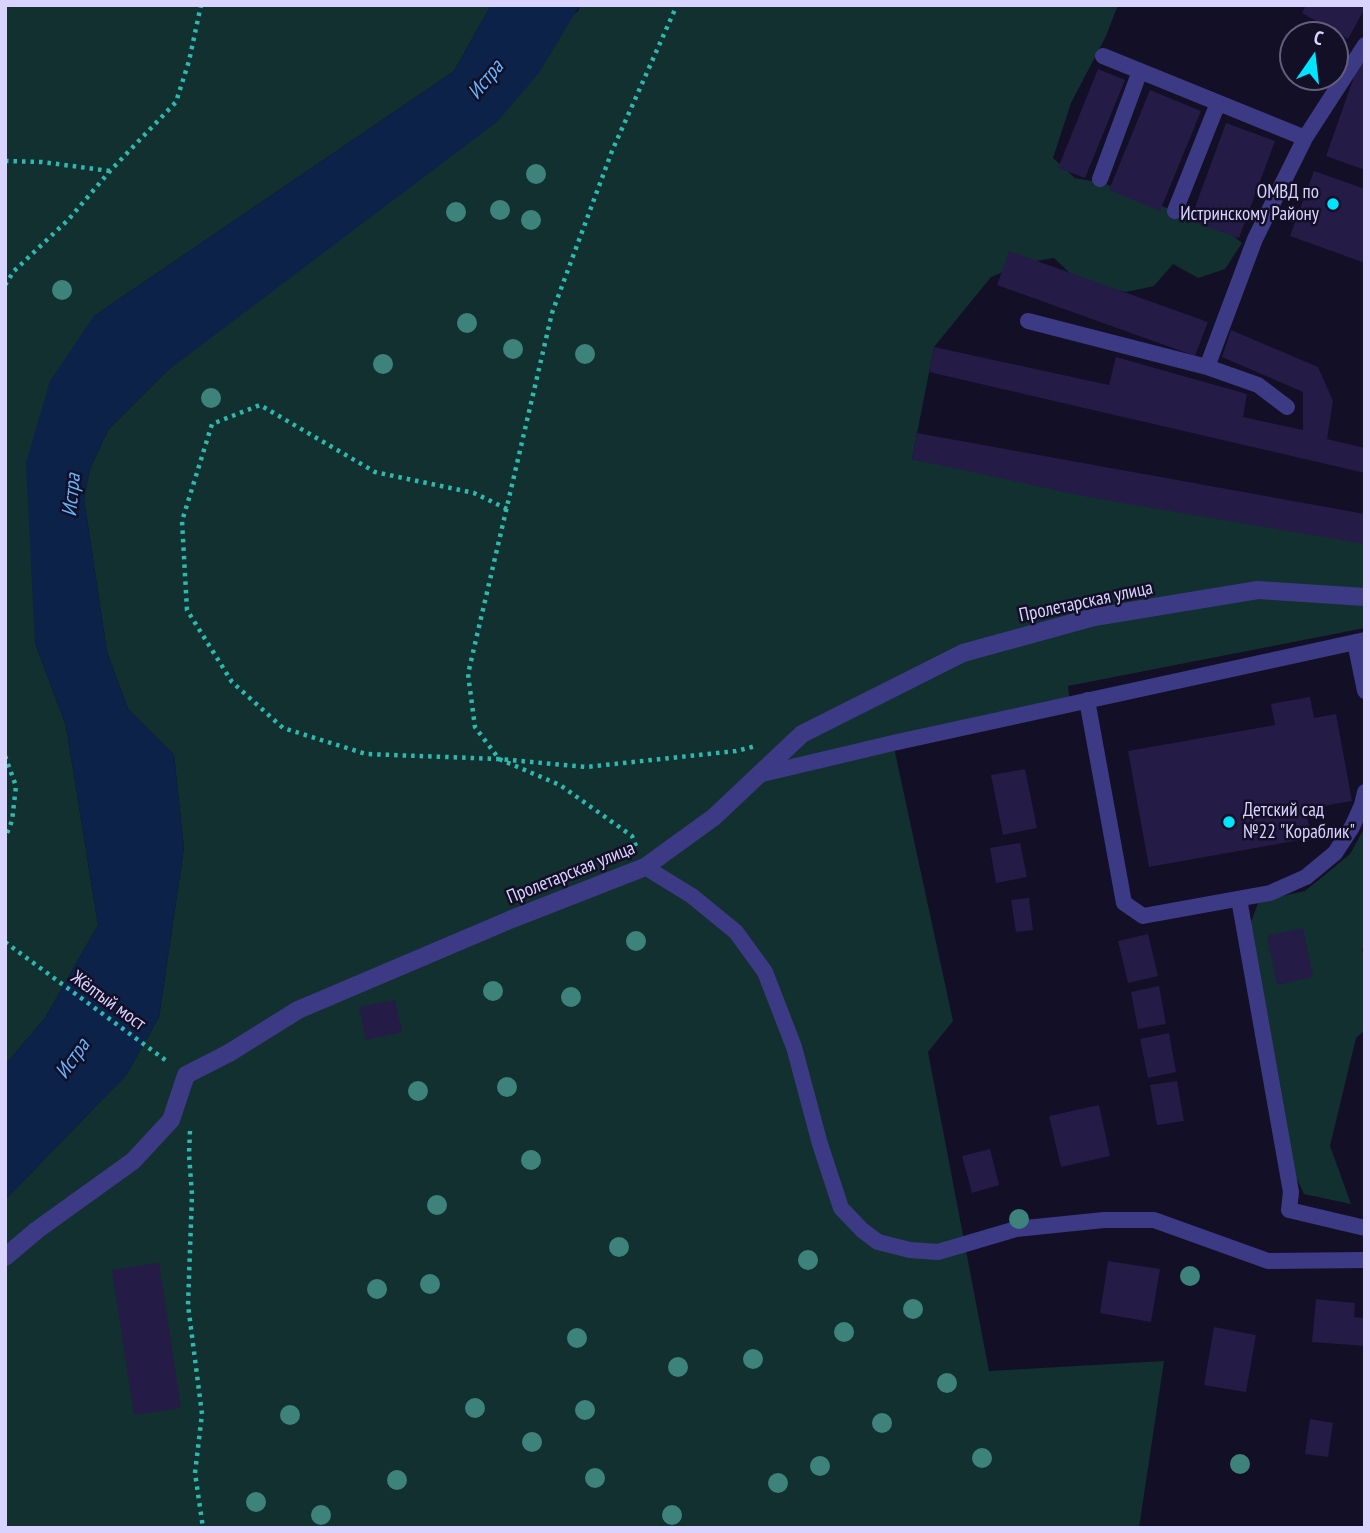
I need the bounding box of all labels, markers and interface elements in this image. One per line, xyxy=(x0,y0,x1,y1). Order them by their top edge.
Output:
north arrow xyxy=(1279,21,1349,91)
text: С xyxy=(1311,25,1326,50)
water label: Истра xyxy=(463,55,509,105)
place label: ОМВД по Истринскому Району xyxy=(1180,182,1319,226)
marker: ОМВД по Истринскому Району xyxy=(1325,196,1341,212)
water label: Истра xyxy=(58,473,86,517)
street label: Пролетарская улица xyxy=(1017,577,1155,627)
place label: Детский сад №22 "Кораблик" xyxy=(1243,800,1355,844)
marker: Детский сад №22 "Кораблик" xyxy=(1221,814,1237,830)
street label: Пролетарская улица xyxy=(504,837,638,909)
street label: Жёлтый мост xyxy=(66,966,150,1036)
water label: Истра xyxy=(50,1034,96,1084)

